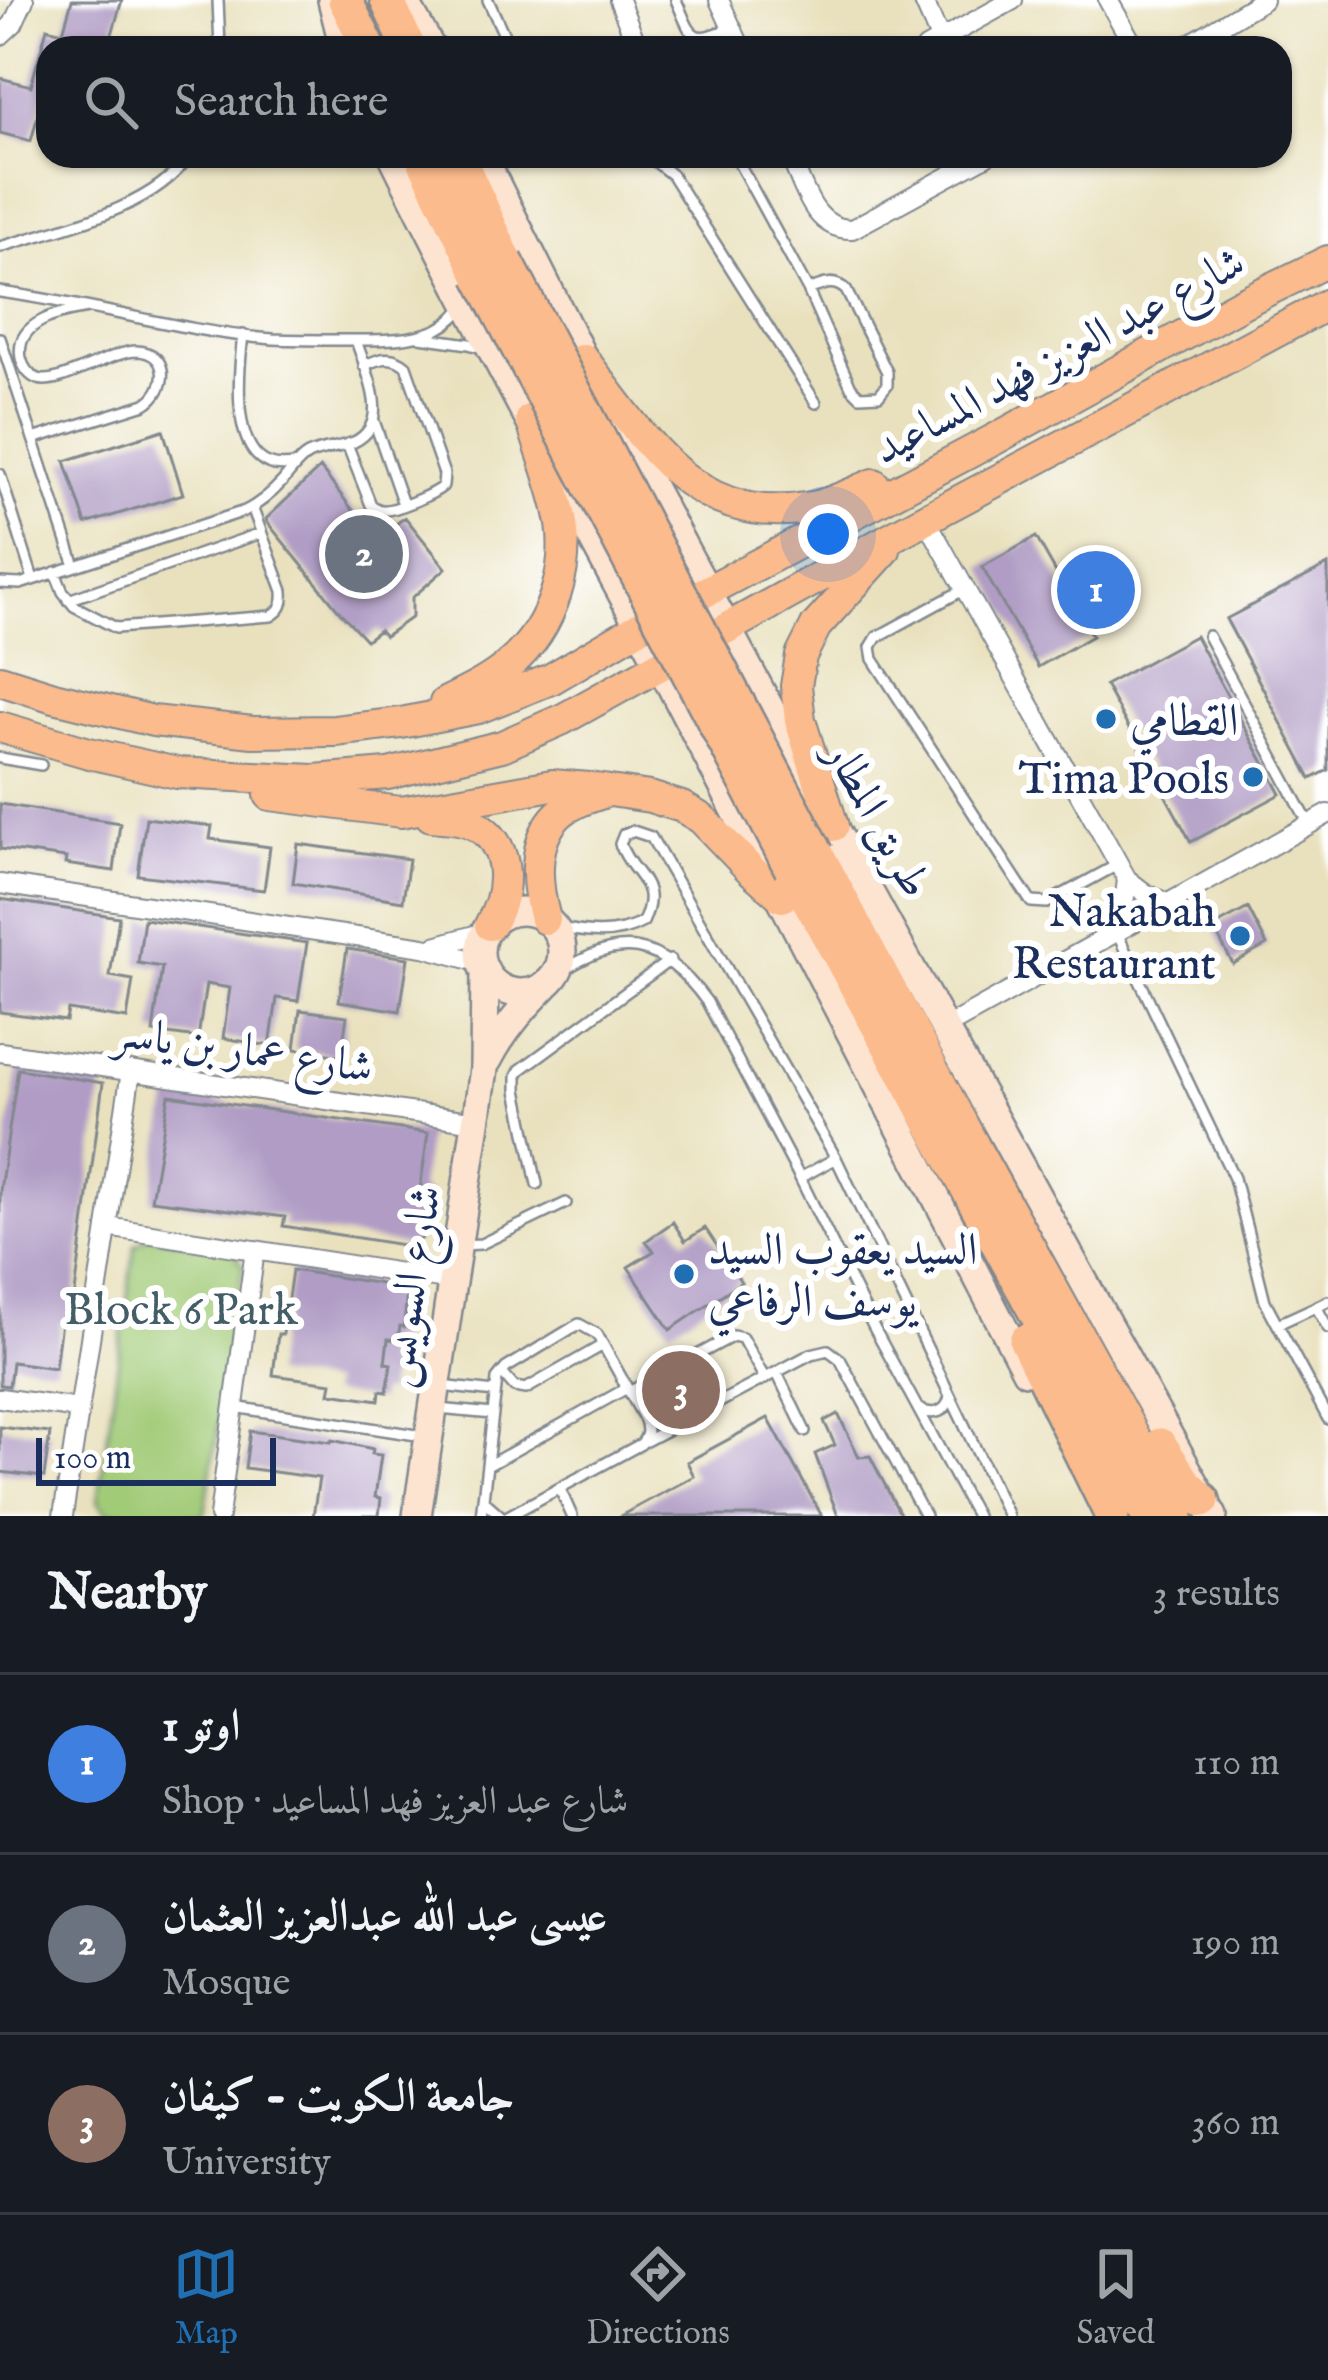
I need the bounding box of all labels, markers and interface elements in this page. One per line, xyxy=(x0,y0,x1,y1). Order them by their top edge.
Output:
search box xyxy=(36,36,1292,168)
icon: search xyxy=(78,69,144,135)
text: Search here xyxy=(174,74,388,131)
street label: شارع عبد العزيز فهد المساعيد xyxy=(864,235,1258,484)
your location xyxy=(798,504,858,564)
pin: 2 xyxy=(325,509,403,599)
pin: 1 xyxy=(1057,545,1135,635)
place label: القطامي xyxy=(1130,694,1239,756)
marker: القطامي xyxy=(1093,706,1119,732)
street label: طريق المطار xyxy=(809,728,943,908)
place label: Tima Pools xyxy=(1019,752,1229,809)
marker: Tima Pools xyxy=(1240,764,1266,790)
place label: Nakabah Restaurant xyxy=(1012,885,1216,994)
marker: Nakabah Restaurant xyxy=(1227,923,1253,949)
street label: شارع عمار بن ياسر xyxy=(106,1005,376,1104)
street label: شارع السويس xyxy=(368,1182,462,1392)
place label: السيد يعقوب السيد يوسف الرفاعي xyxy=(708,1223,978,1337)
marker: السيد يعقوب السيد يوسف الرفاعي xyxy=(671,1261,697,1287)
park label: Block 6 Park xyxy=(64,1283,299,1340)
pin: 3 xyxy=(642,1345,720,1435)
scale bar xyxy=(36,1432,276,1485)
text: 100 m xyxy=(54,1438,131,1480)
text: Nearby xyxy=(48,1562,207,1627)
text: 3 results xyxy=(1153,1570,1280,1619)
text: اوتو 1 xyxy=(162,1699,240,1756)
text: 1 xyxy=(80,1739,94,1788)
text: 110 m xyxy=(1193,1739,1280,1788)
text: Shop · شارع عبد العزيز فهد المساعيد xyxy=(162,1778,628,1827)
text: عيسى عبد الله عبدالعزيز العثمان xyxy=(162,1889,607,1946)
text: 2 xyxy=(78,1919,96,1968)
text: 190 m xyxy=(1191,1919,1280,1968)
text: Mosque xyxy=(162,1959,290,2008)
text: جامعة الكويت - كيفان xyxy=(162,2069,514,2126)
text: 3 xyxy=(80,2099,94,2148)
text: 360 m xyxy=(1191,2099,1280,2148)
text: University xyxy=(162,2139,331,2188)
tab: Map xyxy=(173,2241,239,2355)
tab: Directions xyxy=(586,2241,730,2355)
tab: Saved xyxy=(1077,2241,1155,2355)

